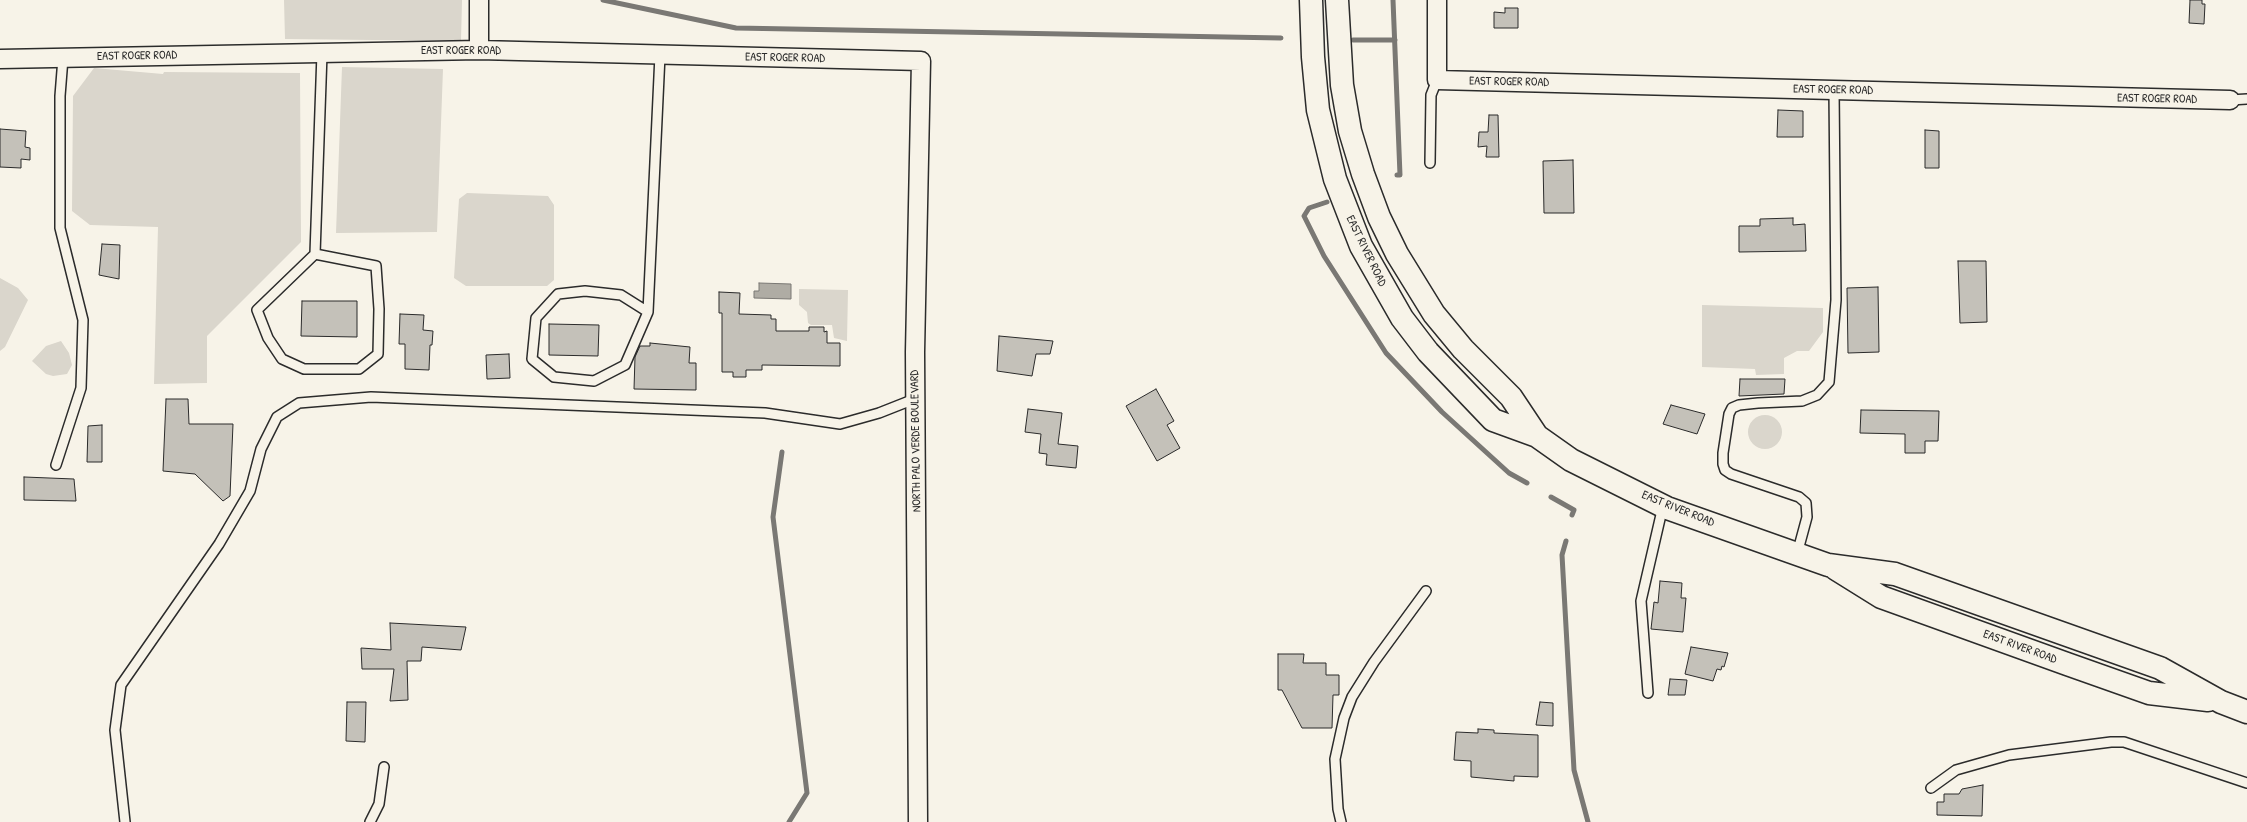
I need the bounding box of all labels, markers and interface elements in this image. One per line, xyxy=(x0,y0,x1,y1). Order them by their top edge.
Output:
street label: EAST ROGER ROAD xyxy=(421,44,501,58)
street label: EAST ROGER ROAD xyxy=(97,48,177,64)
street label: EAST ROGER ROAD xyxy=(745,50,825,66)
street label: EAST ROGER ROAD xyxy=(1469,74,1549,90)
street label: EAST ROGER ROAD xyxy=(1793,82,1873,98)
street label: EAST ROGER ROAD xyxy=(2117,91,2197,107)
street label: EAST RIVER ROAD xyxy=(1343,213,1389,289)
street label: NORTH PALO VERDE BOULEVARD xyxy=(908,370,924,512)
street label: EAST RIVER ROAD xyxy=(1639,488,1717,530)
street label: EAST RIVER ROAD xyxy=(1981,627,2059,667)

